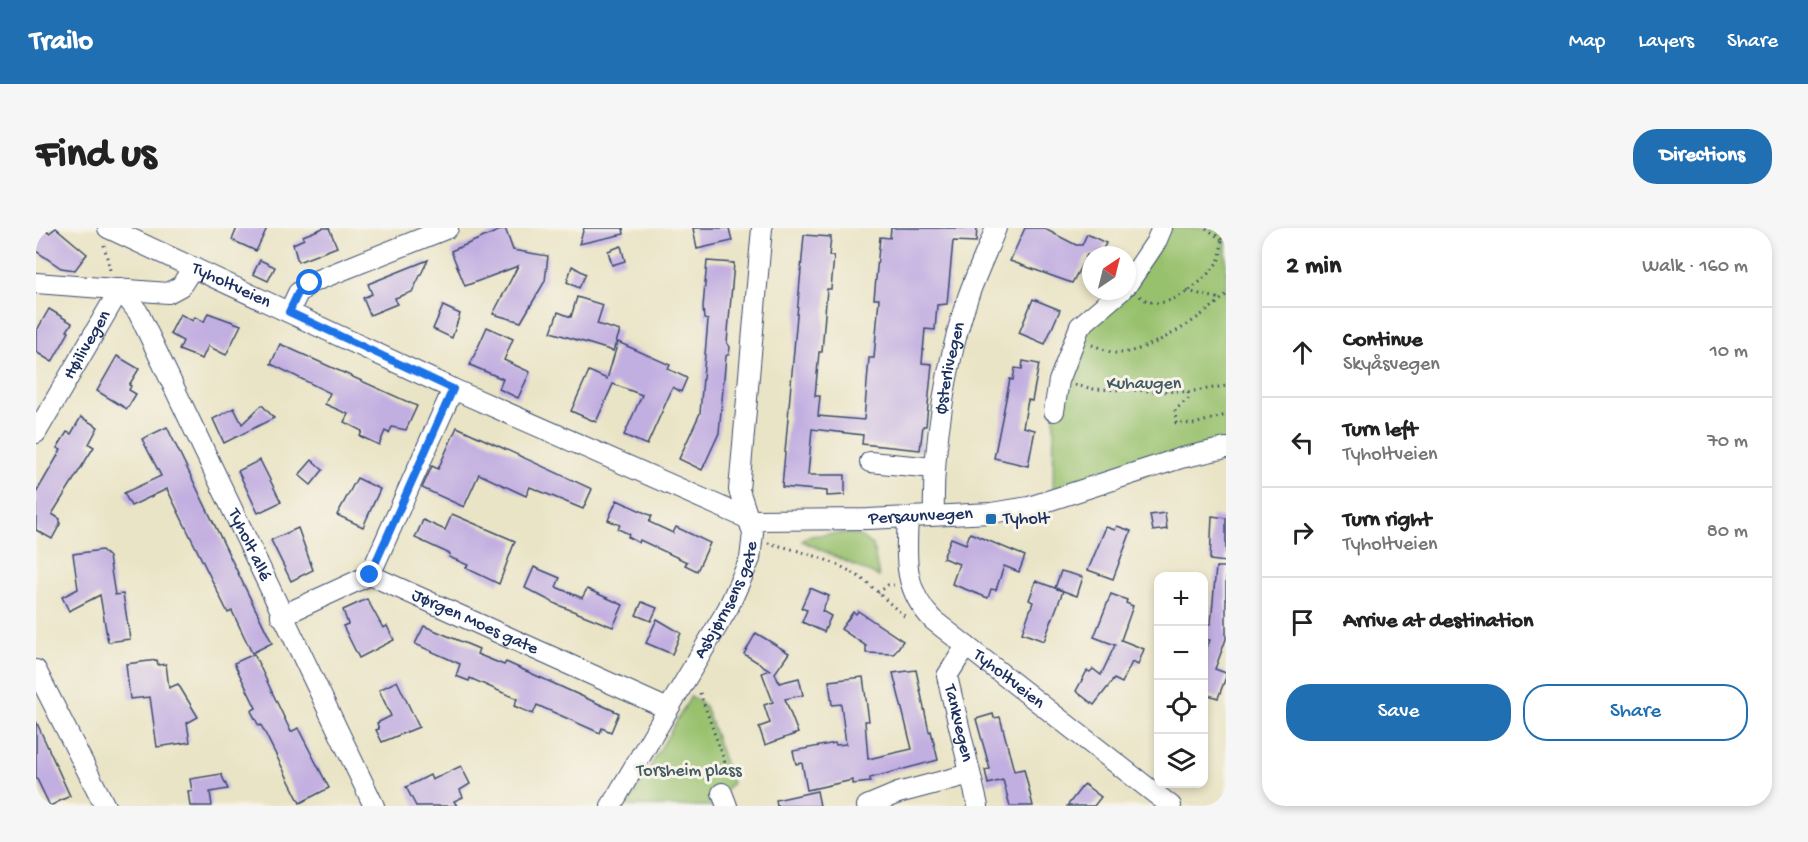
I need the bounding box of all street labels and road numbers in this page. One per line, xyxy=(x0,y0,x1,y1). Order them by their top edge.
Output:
street label: Tyholtveien xyxy=(187,258,275,313)
street label: Høilivegen xyxy=(59,306,116,383)
street label: Østerlivegen xyxy=(931,319,970,416)
street label: Persaunvegen xyxy=(867,503,974,530)
street label: Tyholt allé xyxy=(223,504,276,585)
street label: Asbjørnsens gate xyxy=(690,540,763,663)
street label: Jørgen Moes gate xyxy=(408,585,542,660)
street label: Tyholtveien xyxy=(968,644,1049,714)
street label: Tankvegen xyxy=(939,681,978,764)

